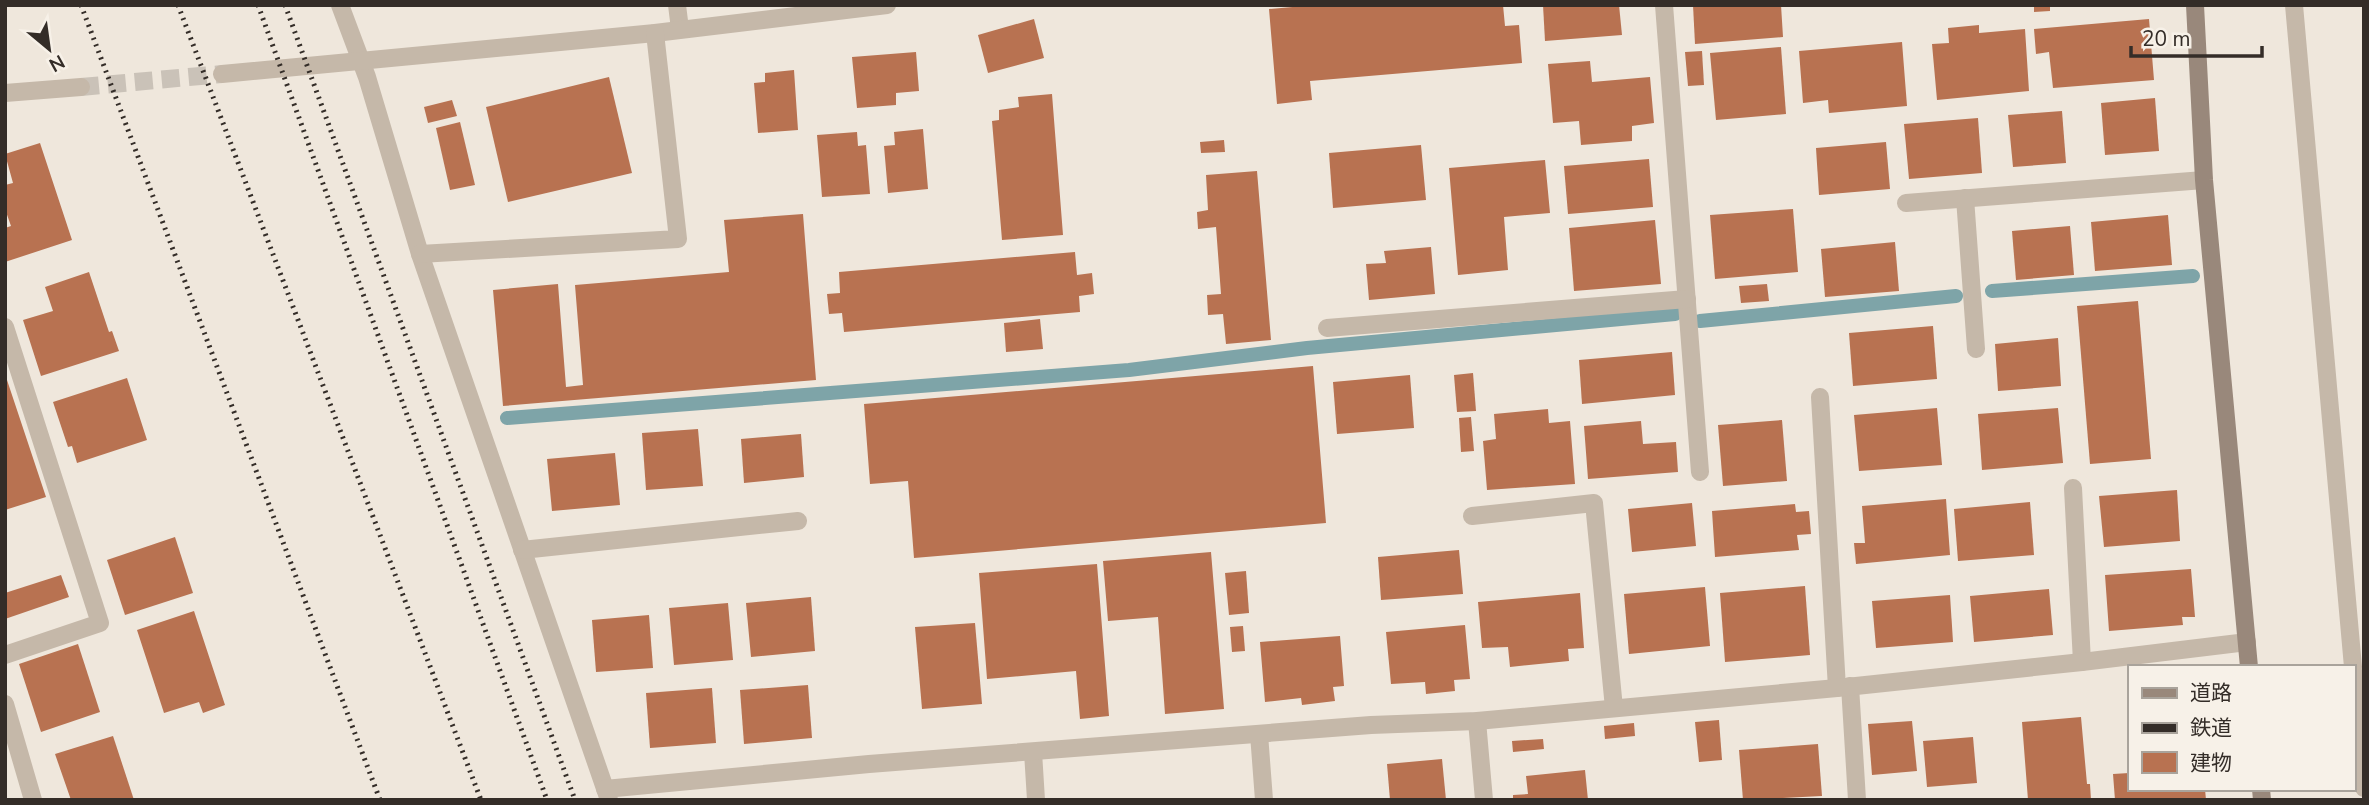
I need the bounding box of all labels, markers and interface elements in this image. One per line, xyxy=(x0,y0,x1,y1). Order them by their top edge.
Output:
north arrow xyxy=(14,14,84,84)
scale bar xyxy=(2131,14,2262,58)
text: 20 m xyxy=(2142,25,2191,53)
text: N xyxy=(44,48,69,78)
legend xyxy=(2128,665,2355,791)
text: 道路 xyxy=(2190,679,2232,707)
text: 鉄道 xyxy=(2190,714,2232,742)
text: 建物 xyxy=(2190,749,2232,777)

